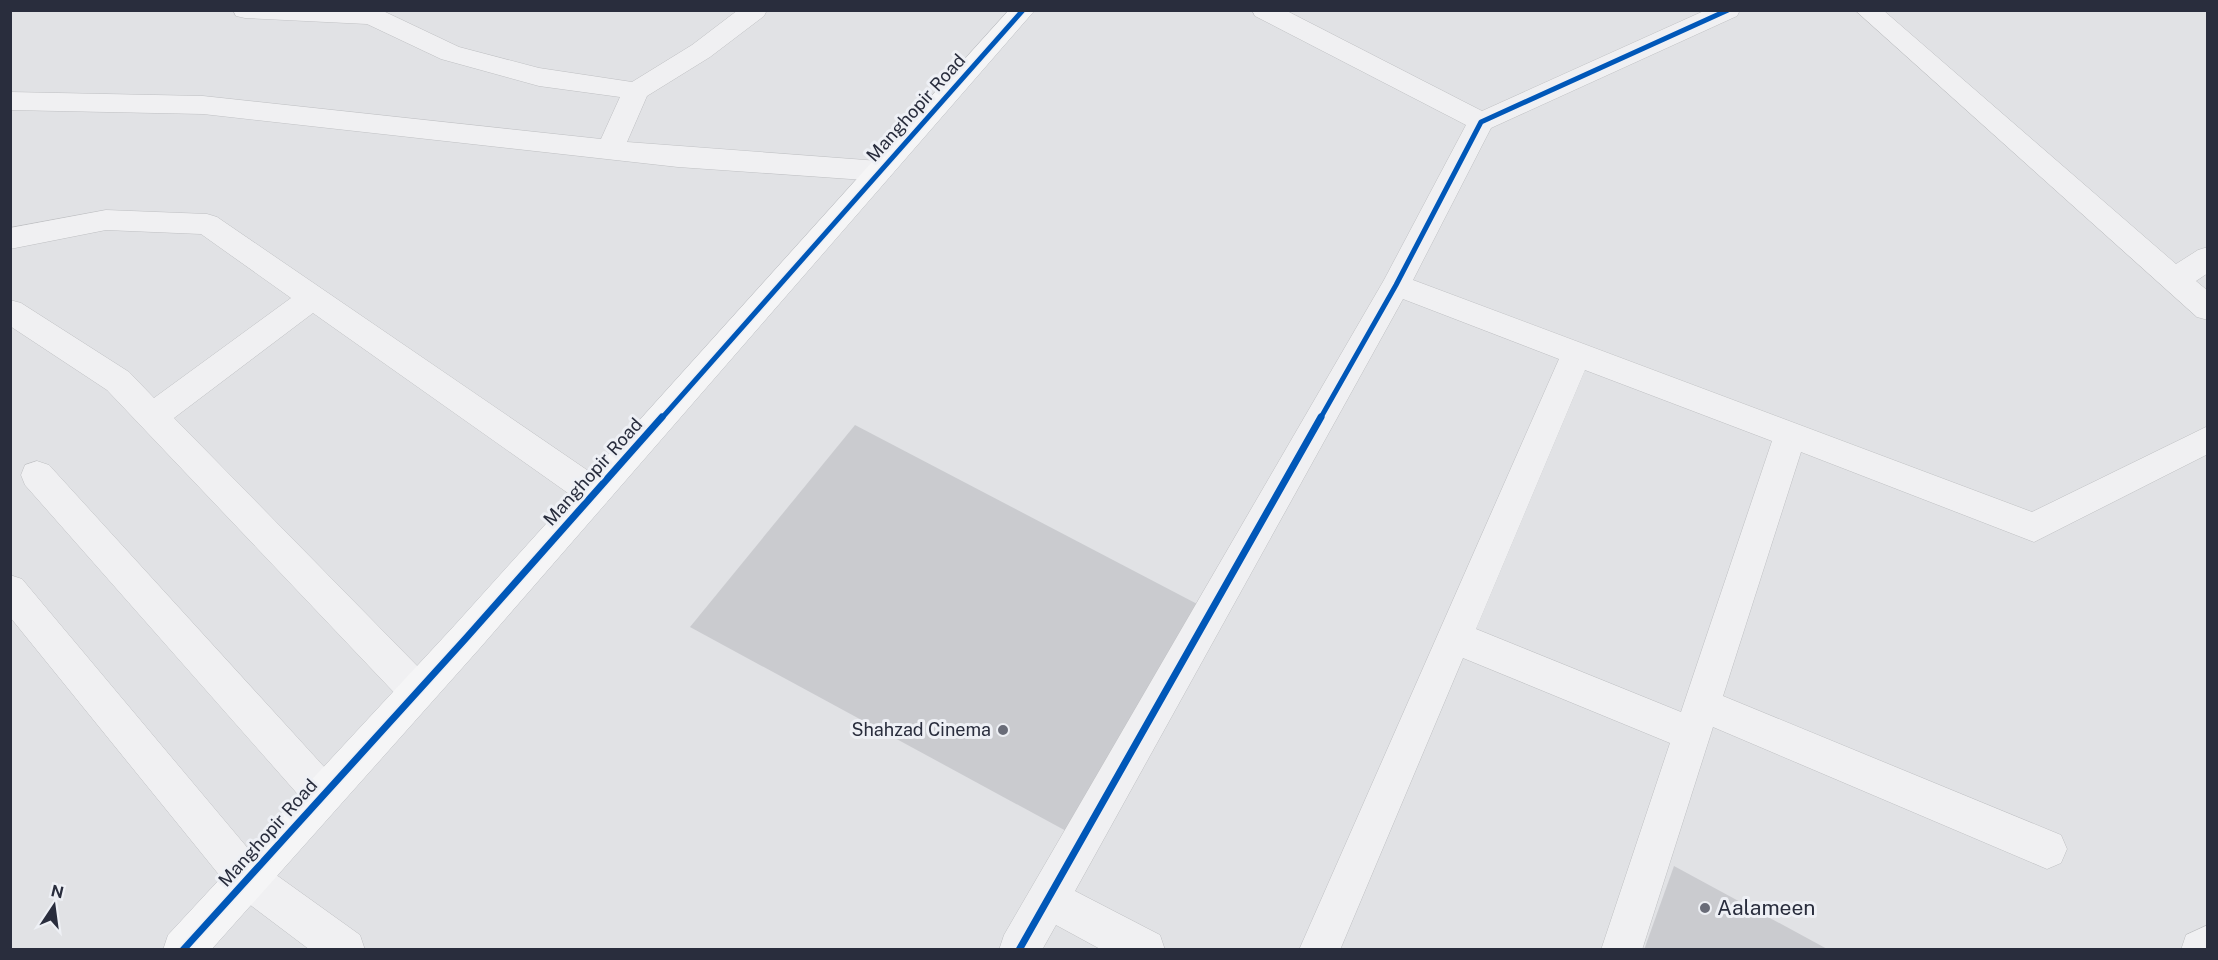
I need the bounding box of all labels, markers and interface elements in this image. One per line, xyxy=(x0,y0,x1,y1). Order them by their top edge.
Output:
street label: Manghopir Road xyxy=(862,50,969,166)
street label: Manghopir Road xyxy=(539,414,646,530)
place label: Shahzad Cinema xyxy=(851,719,991,740)
marker: Shahzad Cinema xyxy=(996,723,1010,737)
street label: Manghopir Road xyxy=(214,775,321,891)
north arrow xyxy=(24,876,84,936)
text: N xyxy=(49,881,65,903)
place label: Aalameen xyxy=(1717,895,1815,920)
marker: Aalameen xyxy=(1698,901,1712,915)

